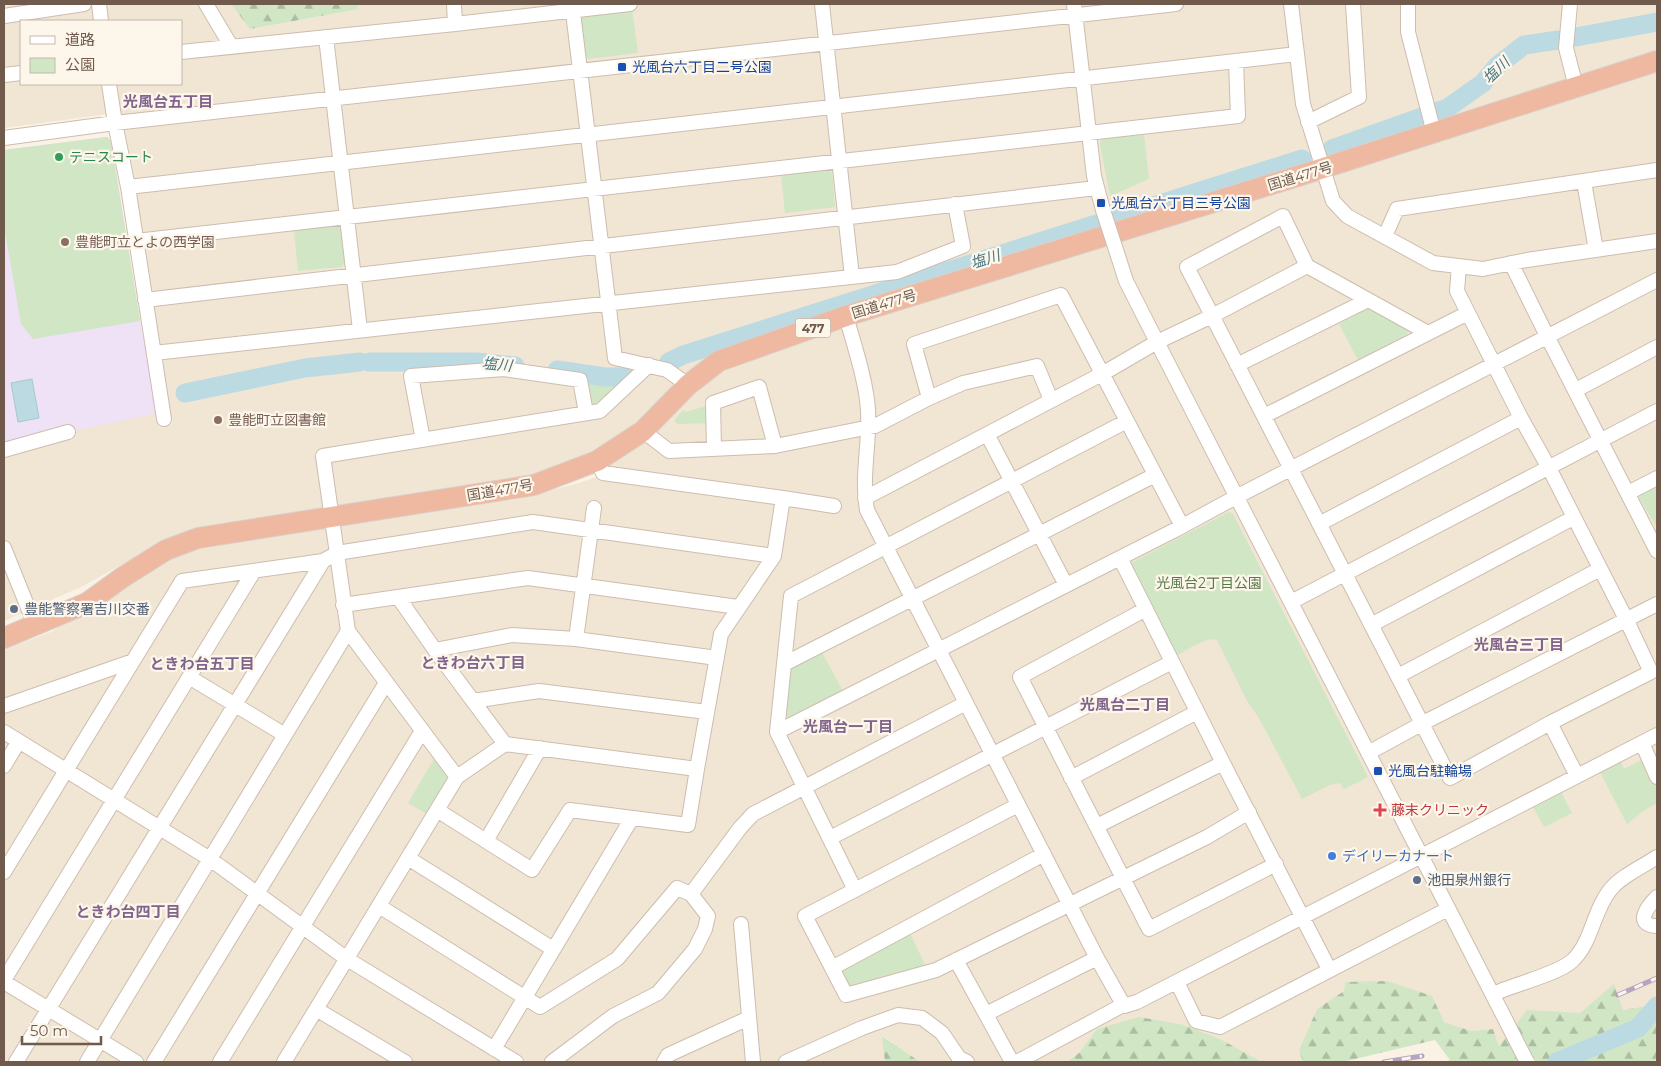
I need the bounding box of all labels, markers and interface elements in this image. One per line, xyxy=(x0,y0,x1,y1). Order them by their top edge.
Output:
legend xyxy=(20,20,182,85)
text: 道路 xyxy=(65,30,95,49)
water label: 塩川 xyxy=(1479,51,1515,87)
text: 公園 xyxy=(65,55,95,74)
place label: 光風台六丁目二号公園 xyxy=(632,58,772,76)
marker: 光風台六丁目二号公園 xyxy=(616,61,628,73)
district label: 光風台五丁目 xyxy=(123,92,213,111)
place label: テニスコート xyxy=(69,148,153,166)
marker: テニスコート xyxy=(53,151,65,163)
street label: 国道477号 xyxy=(1265,158,1335,194)
place label: 光風台六丁目三号公園 xyxy=(1111,194,1251,212)
marker: 光風台六丁目三号公園 xyxy=(1095,197,1107,209)
place label: 豊能町立とよの西学園 xyxy=(75,233,215,251)
marker: 豊能町立とよの西学園 xyxy=(59,236,71,248)
water label: 塩川 xyxy=(968,245,1004,273)
street label: 国道477号 xyxy=(849,286,919,322)
road number: 477 xyxy=(796,318,830,338)
water label: 塩川 xyxy=(481,353,515,375)
place label: 豊能町立図書館 xyxy=(228,411,326,429)
marker: 豊能町立図書館 xyxy=(212,414,224,426)
street label: 国道477号 xyxy=(465,475,535,505)
park label: 光風台2丁目公園 xyxy=(1156,574,1262,592)
place label: 豊能警察署吉川交番 xyxy=(24,600,150,618)
marker: 豊能警察署吉川交番 xyxy=(8,603,20,615)
district label: 光風台三丁目 xyxy=(1474,635,1564,654)
district label: ときわ台六丁目 xyxy=(420,653,526,672)
district label: ときわ台五丁目 xyxy=(149,654,255,673)
district label: 光風台二丁目 xyxy=(1080,695,1170,714)
district label: 光風台一丁目 xyxy=(803,717,893,736)
place label: 光風台駐輪場 xyxy=(1388,762,1472,780)
marker: 光風台駐輪場 xyxy=(1372,765,1384,777)
place label: 藤末クリニック xyxy=(1391,801,1489,819)
marker: 藤末クリニック xyxy=(1373,803,1387,817)
place label: デイリーカナート xyxy=(1342,847,1454,865)
marker: デイリーカナート xyxy=(1326,850,1338,862)
place label: 池田泉州銀行 xyxy=(1427,871,1511,889)
marker: 池田泉州銀行 xyxy=(1411,874,1423,886)
district label: ときわ台四丁目 xyxy=(75,902,181,921)
scale bar xyxy=(22,1014,101,1046)
text: 50 m xyxy=(30,1021,68,1040)

